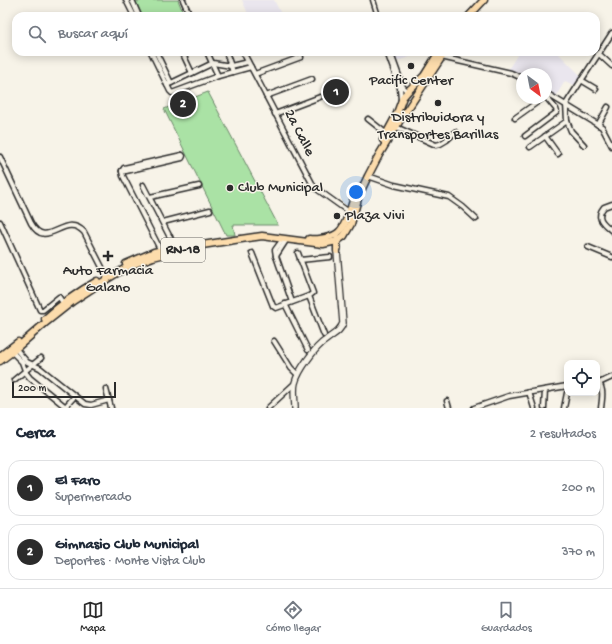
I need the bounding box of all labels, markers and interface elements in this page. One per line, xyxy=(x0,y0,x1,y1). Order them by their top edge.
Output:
search box xyxy=(12,12,600,56)
icon: search xyxy=(26,23,48,45)
text: Buscar aquí xyxy=(58,25,128,43)
marker: Pacific Center xyxy=(406,61,416,71)
north arrow xyxy=(516,68,552,104)
place label: Pacific Center xyxy=(368,72,454,90)
pin: 1 xyxy=(323,77,349,107)
pin: 2 xyxy=(170,89,196,119)
marker: Distribuidora y Transportes Barillas xyxy=(433,98,443,108)
street label: 2a Calle xyxy=(280,107,318,160)
place label: Distribuidora y Transportes Barillas xyxy=(377,109,499,144)
place label: Club Municipal xyxy=(238,179,323,197)
your location xyxy=(346,182,366,202)
marker: Club Municipal xyxy=(225,183,235,193)
place label: Plaza Vivi xyxy=(344,207,405,225)
marker: Plaza Vivi xyxy=(332,211,342,221)
road number: RN-18 xyxy=(161,238,205,262)
marker: Auto Farmacia Galano xyxy=(103,251,113,261)
place label: Auto Farmacia Galano xyxy=(63,262,154,297)
map controls xyxy=(564,360,600,396)
button: locate xyxy=(564,360,600,396)
scale bar xyxy=(12,380,116,399)
text: 200 m xyxy=(18,383,46,395)
text: Cerca xyxy=(16,424,55,444)
text: 2 resultados xyxy=(530,427,596,442)
text: El Faro xyxy=(55,472,100,490)
text: 1 xyxy=(27,481,33,496)
text: 200 m xyxy=(562,481,595,496)
text: Supermercado xyxy=(55,490,131,505)
text: Gimnasio Club Municipal xyxy=(55,536,199,554)
text: 2 xyxy=(27,545,33,560)
text: 370 m xyxy=(562,545,595,560)
text: Deportes · Monte Vista Club xyxy=(55,554,205,569)
tab: Mapa xyxy=(80,599,105,635)
tab: Cómo llegar xyxy=(266,599,320,635)
tab: Guardados xyxy=(481,599,532,635)

